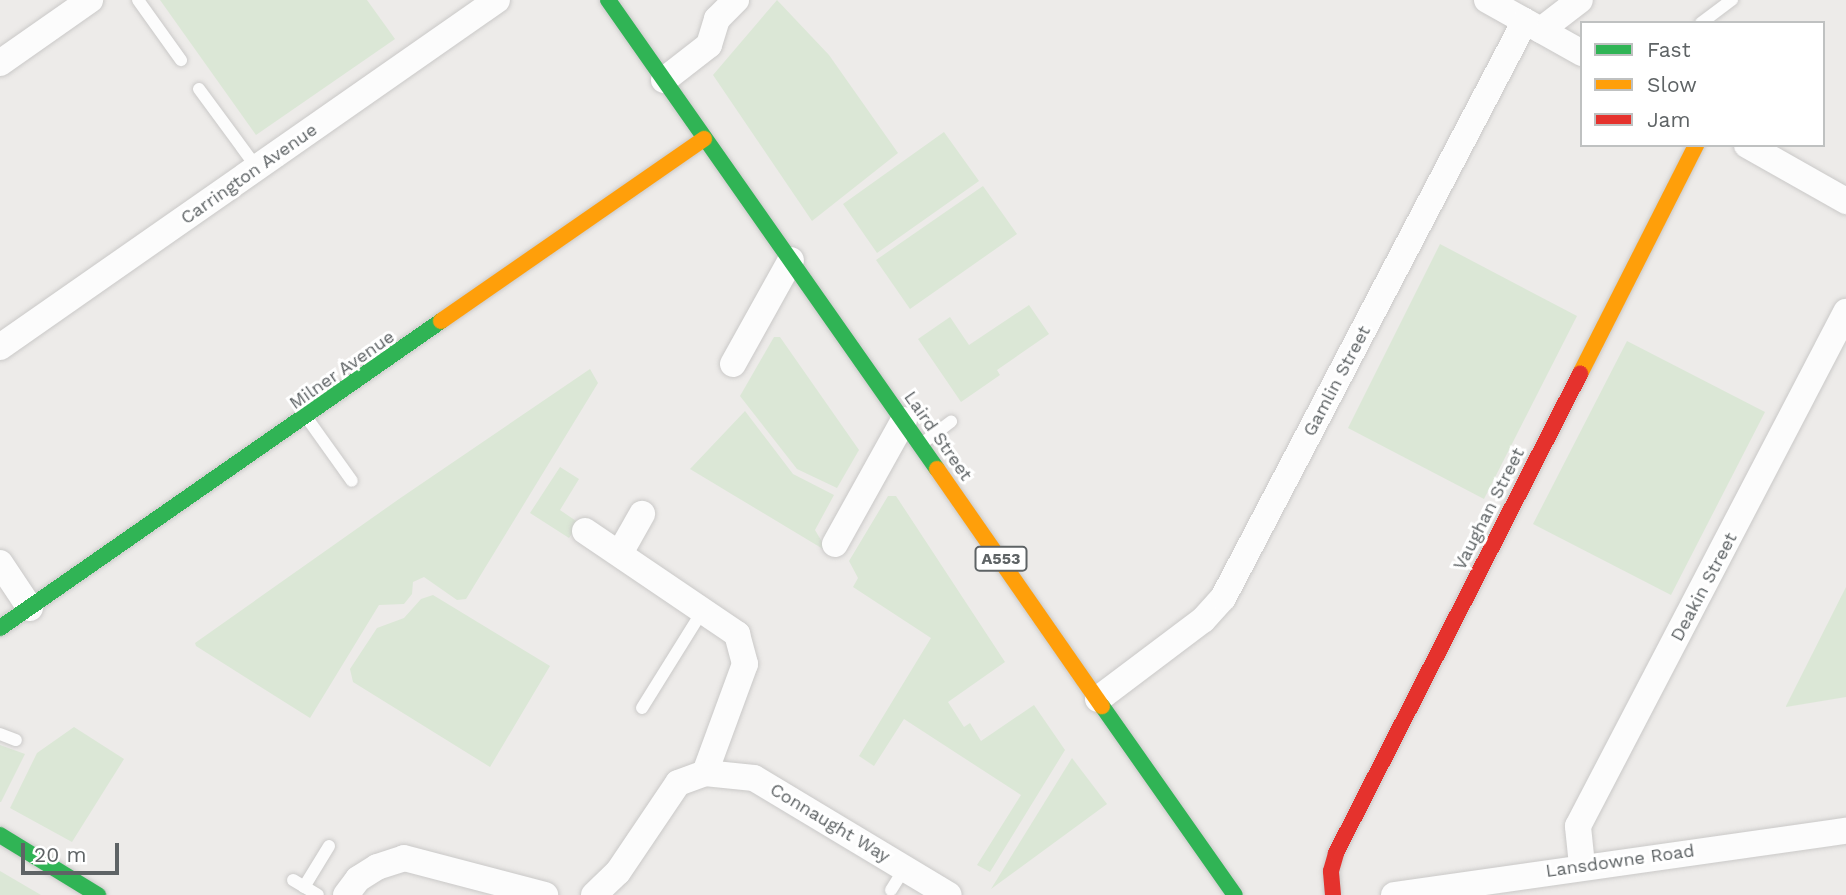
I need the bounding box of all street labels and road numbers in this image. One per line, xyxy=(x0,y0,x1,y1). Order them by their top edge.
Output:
street label: Carrington Avenue xyxy=(176,119,322,229)
street label: Gamlin Street xyxy=(1299,322,1375,440)
street label: Milner Avenue xyxy=(285,325,399,415)
street label: Laird Street xyxy=(899,387,977,485)
street label: Vaughan Street xyxy=(1449,444,1529,574)
street label: Deakin Street xyxy=(1666,529,1742,645)
road number: A553 xyxy=(973,546,1029,572)
street label: Connaught Way xyxy=(766,779,894,867)
street label: Lansdowne Road xyxy=(1544,840,1696,882)

